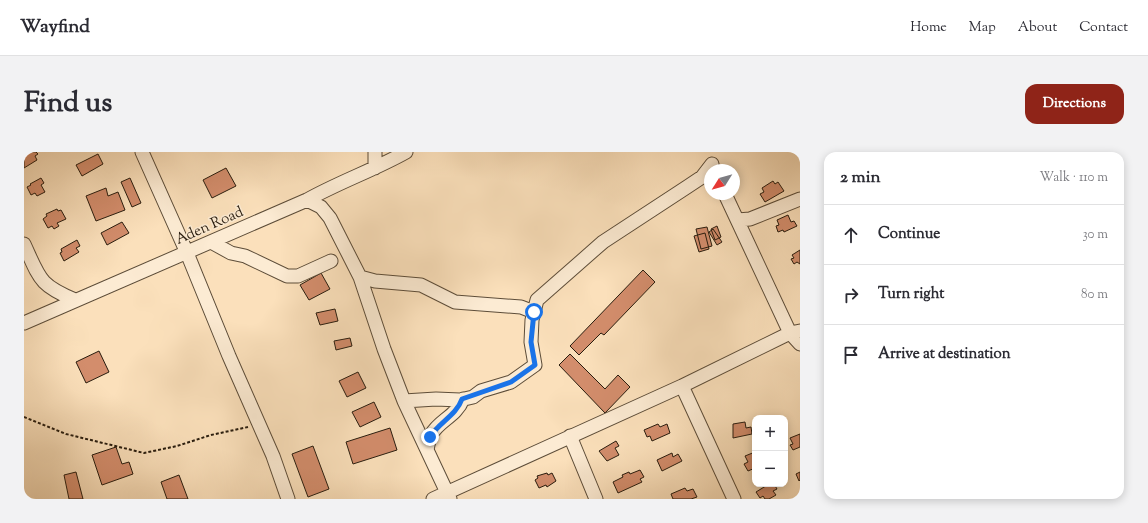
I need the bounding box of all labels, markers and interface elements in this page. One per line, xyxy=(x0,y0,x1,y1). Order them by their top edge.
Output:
text: Wayfind xyxy=(20,14,90,41)
text: Home xyxy=(910,18,947,38)
text: Map xyxy=(969,18,996,38)
text: About xyxy=(1018,18,1057,38)
text: Contact xyxy=(1079,18,1128,38)
text: Find us xyxy=(24,84,112,124)
button: Directions xyxy=(1025,84,1124,124)
north arrow xyxy=(704,164,740,200)
text: 2 min xyxy=(840,166,881,190)
text: Walk · 110 m xyxy=(1040,169,1108,187)
street label: Aden Road xyxy=(172,202,247,251)
icon: ahead xyxy=(840,224,862,246)
text: Continue xyxy=(878,224,940,245)
text: 30 m xyxy=(1082,226,1108,244)
icon: right xyxy=(840,284,862,306)
text: Turn right xyxy=(878,284,944,305)
text: 80 m xyxy=(1081,286,1108,304)
route start xyxy=(525,303,543,321)
icon: arrive xyxy=(840,344,862,366)
text: Arrive at destination xyxy=(878,344,1011,365)
map controls xyxy=(752,415,788,487)
button: + xyxy=(752,415,788,451)
route end xyxy=(421,428,439,446)
button: − xyxy=(752,451,788,487)

